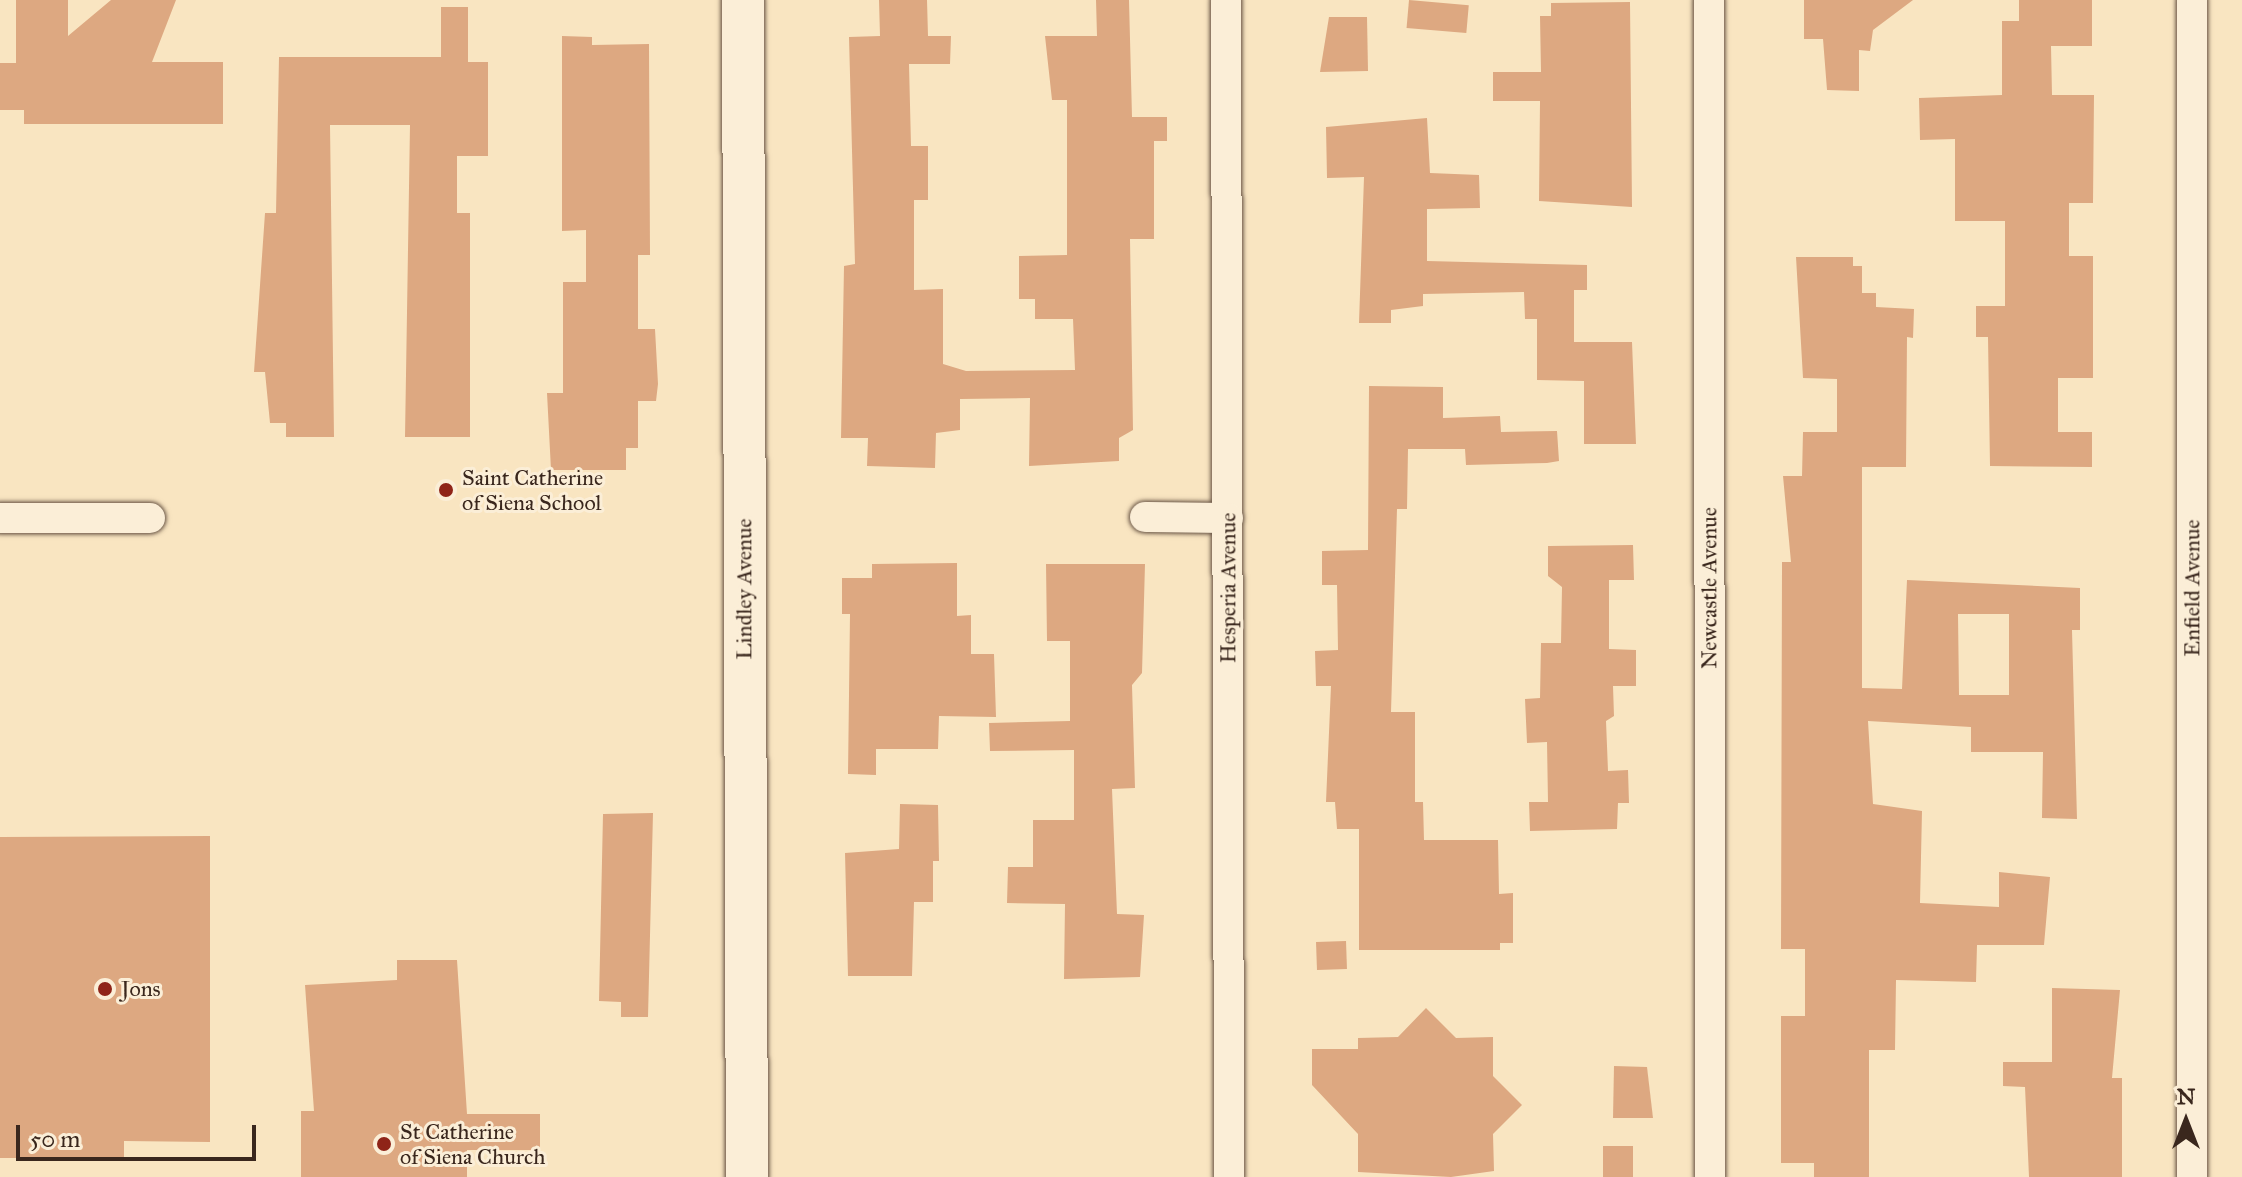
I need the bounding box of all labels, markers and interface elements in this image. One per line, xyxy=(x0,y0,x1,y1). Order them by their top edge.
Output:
place label: Saint Catherine of Siena School xyxy=(462,464,603,516)
marker: Saint Catherine of Siena School xyxy=(437,481,455,499)
street label: Newcastle Avenue xyxy=(1696,507,1722,669)
street label: Hesperia Avenue xyxy=(1215,513,1241,663)
street label: Lindley Avenue xyxy=(731,518,757,660)
street label: Enfield Avenue xyxy=(2179,519,2205,657)
place label: Jons xyxy=(121,976,161,1002)
marker: Jons xyxy=(96,980,114,998)
north arrow xyxy=(2146,1081,2226,1161)
text: N xyxy=(2177,1083,2195,1110)
scale bar xyxy=(20,1109,260,1159)
place label: St Catherine of Siena Church xyxy=(400,1118,546,1170)
text: 50 m xyxy=(30,1124,80,1154)
marker: St Catherine of Siena Church xyxy=(375,1135,393,1153)

